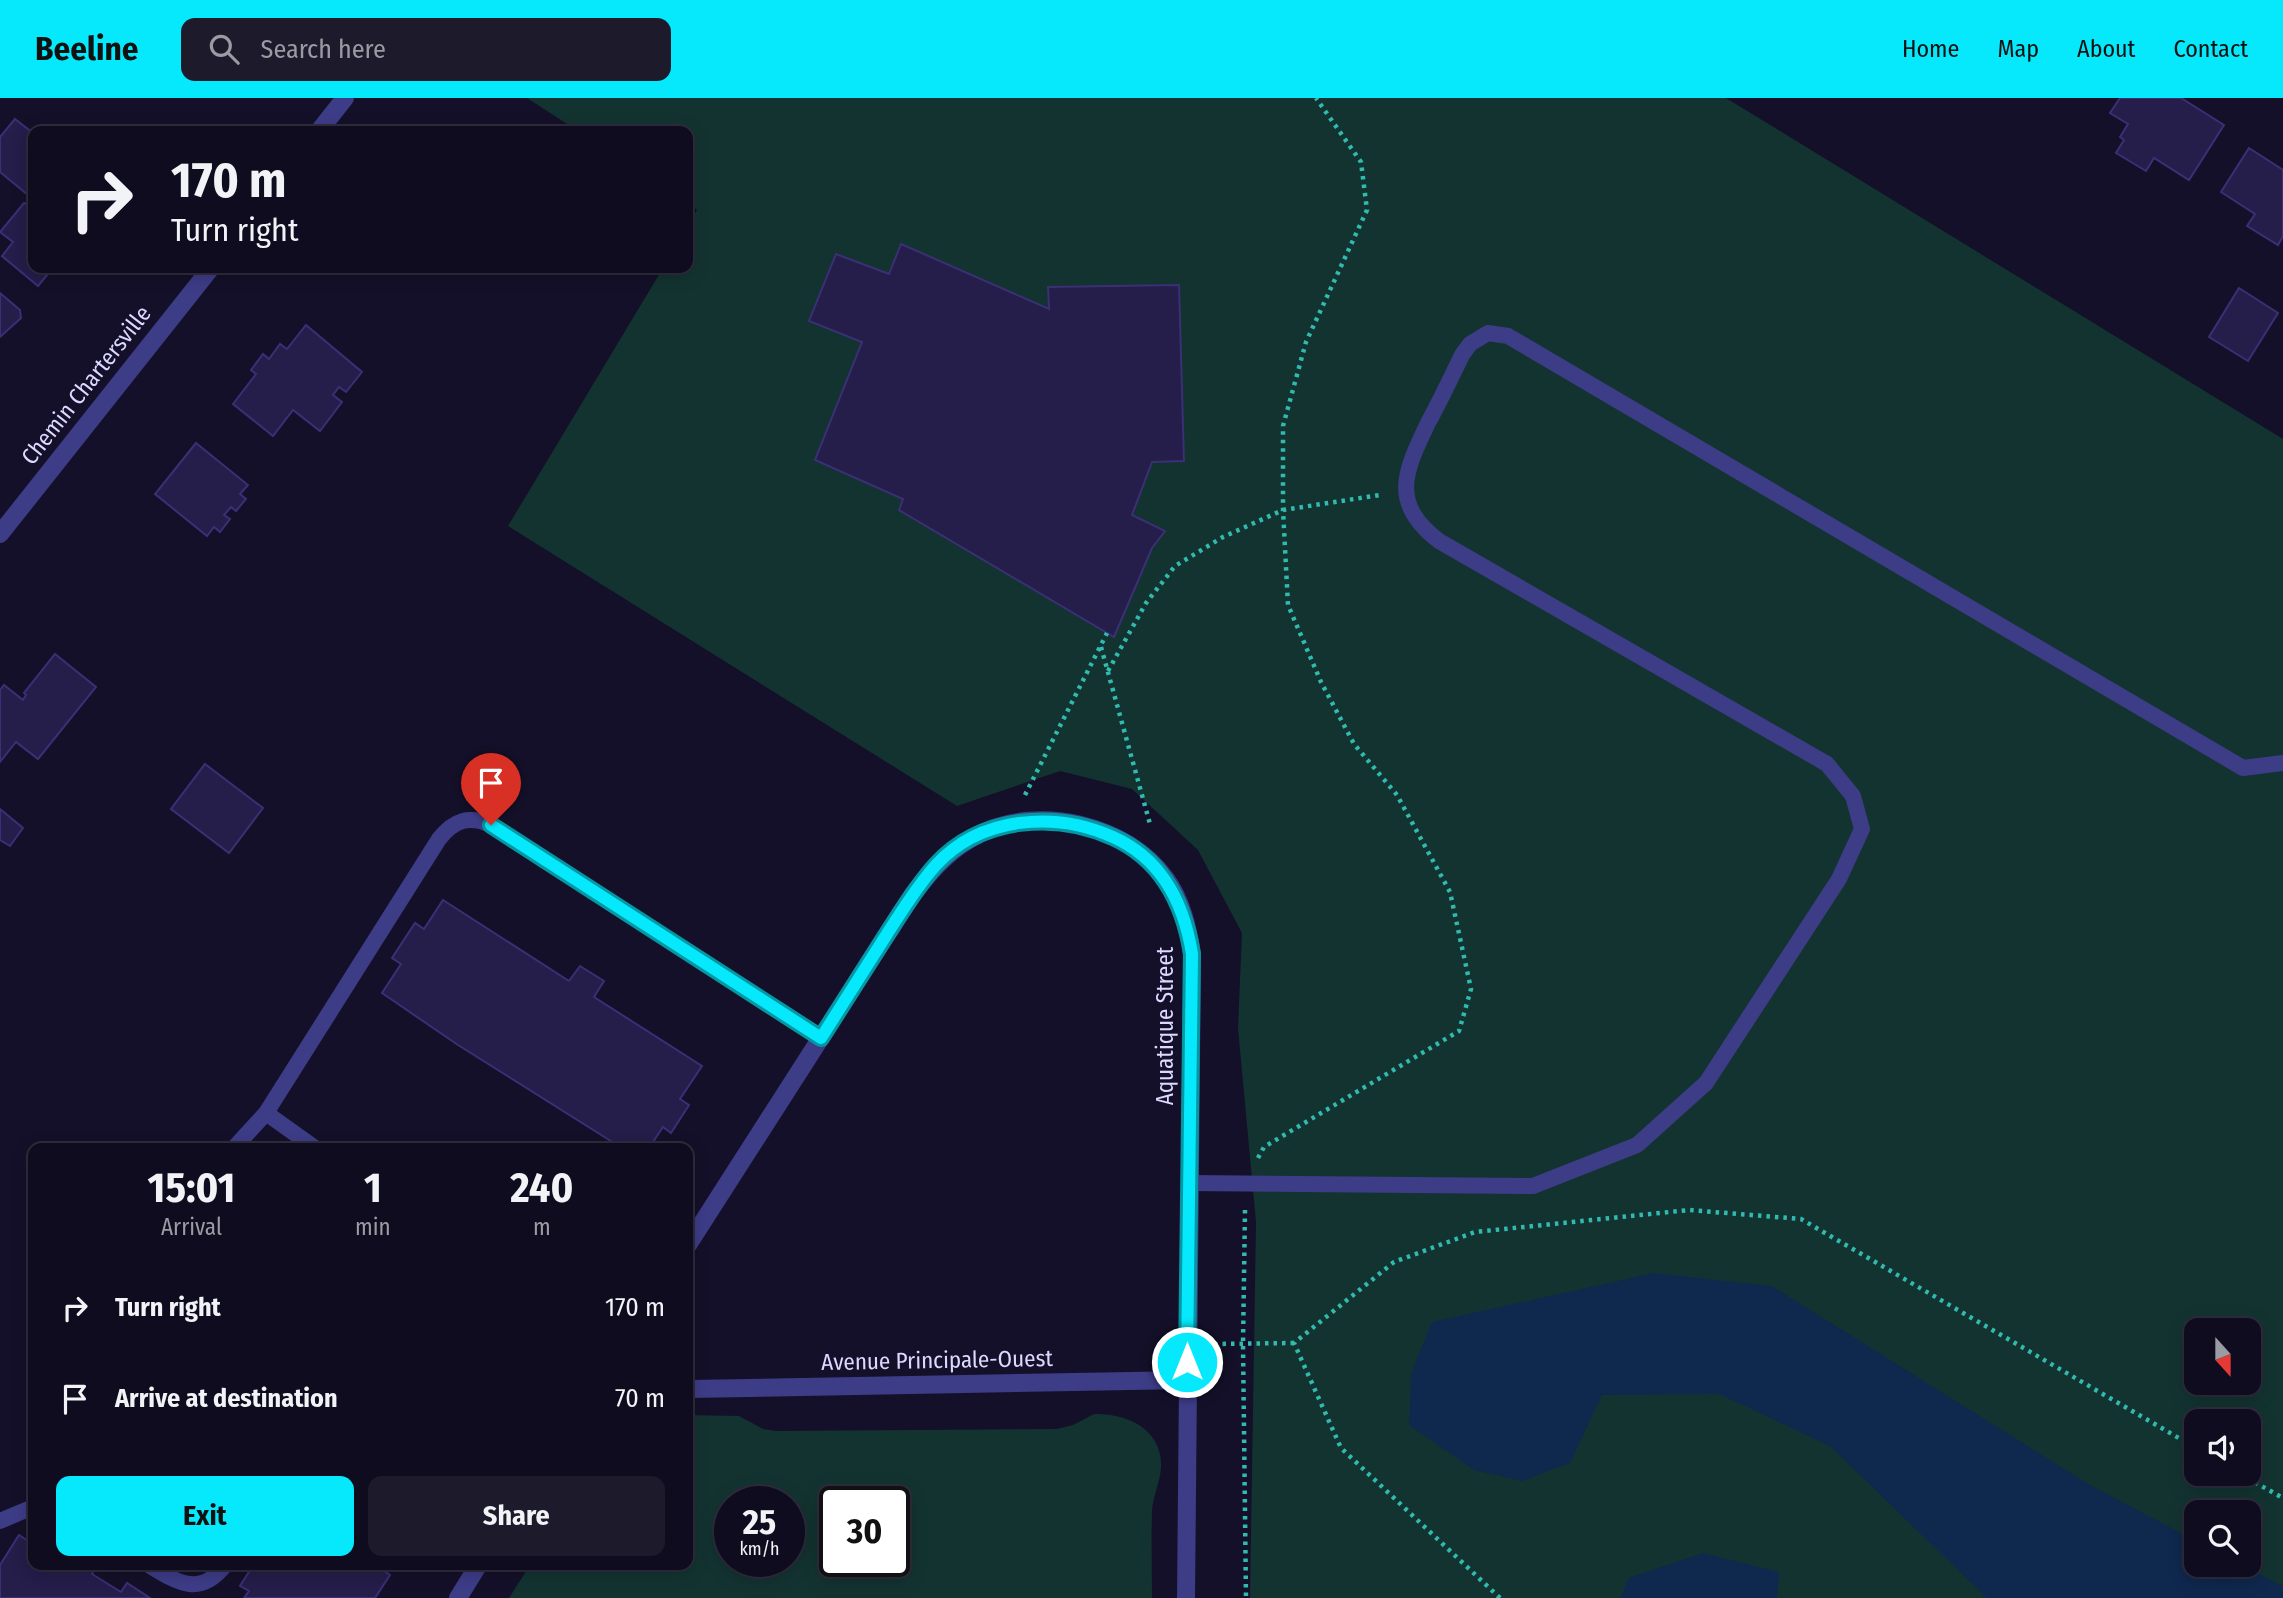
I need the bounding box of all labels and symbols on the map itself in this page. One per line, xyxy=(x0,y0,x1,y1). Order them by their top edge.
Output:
street label: Chemin Chartersville xyxy=(15,300,157,470)
pin xyxy=(461,753,521,825)
street label: Aquatique Street xyxy=(1151,946,1179,1105)
north arrow xyxy=(2184,1318,2261,1395)
position arrow xyxy=(1150,1325,1224,1399)
street label: Avenue Principale-Ouest xyxy=(821,1344,1054,1376)
speed limit sign: 30 xyxy=(819,1486,910,1577)

